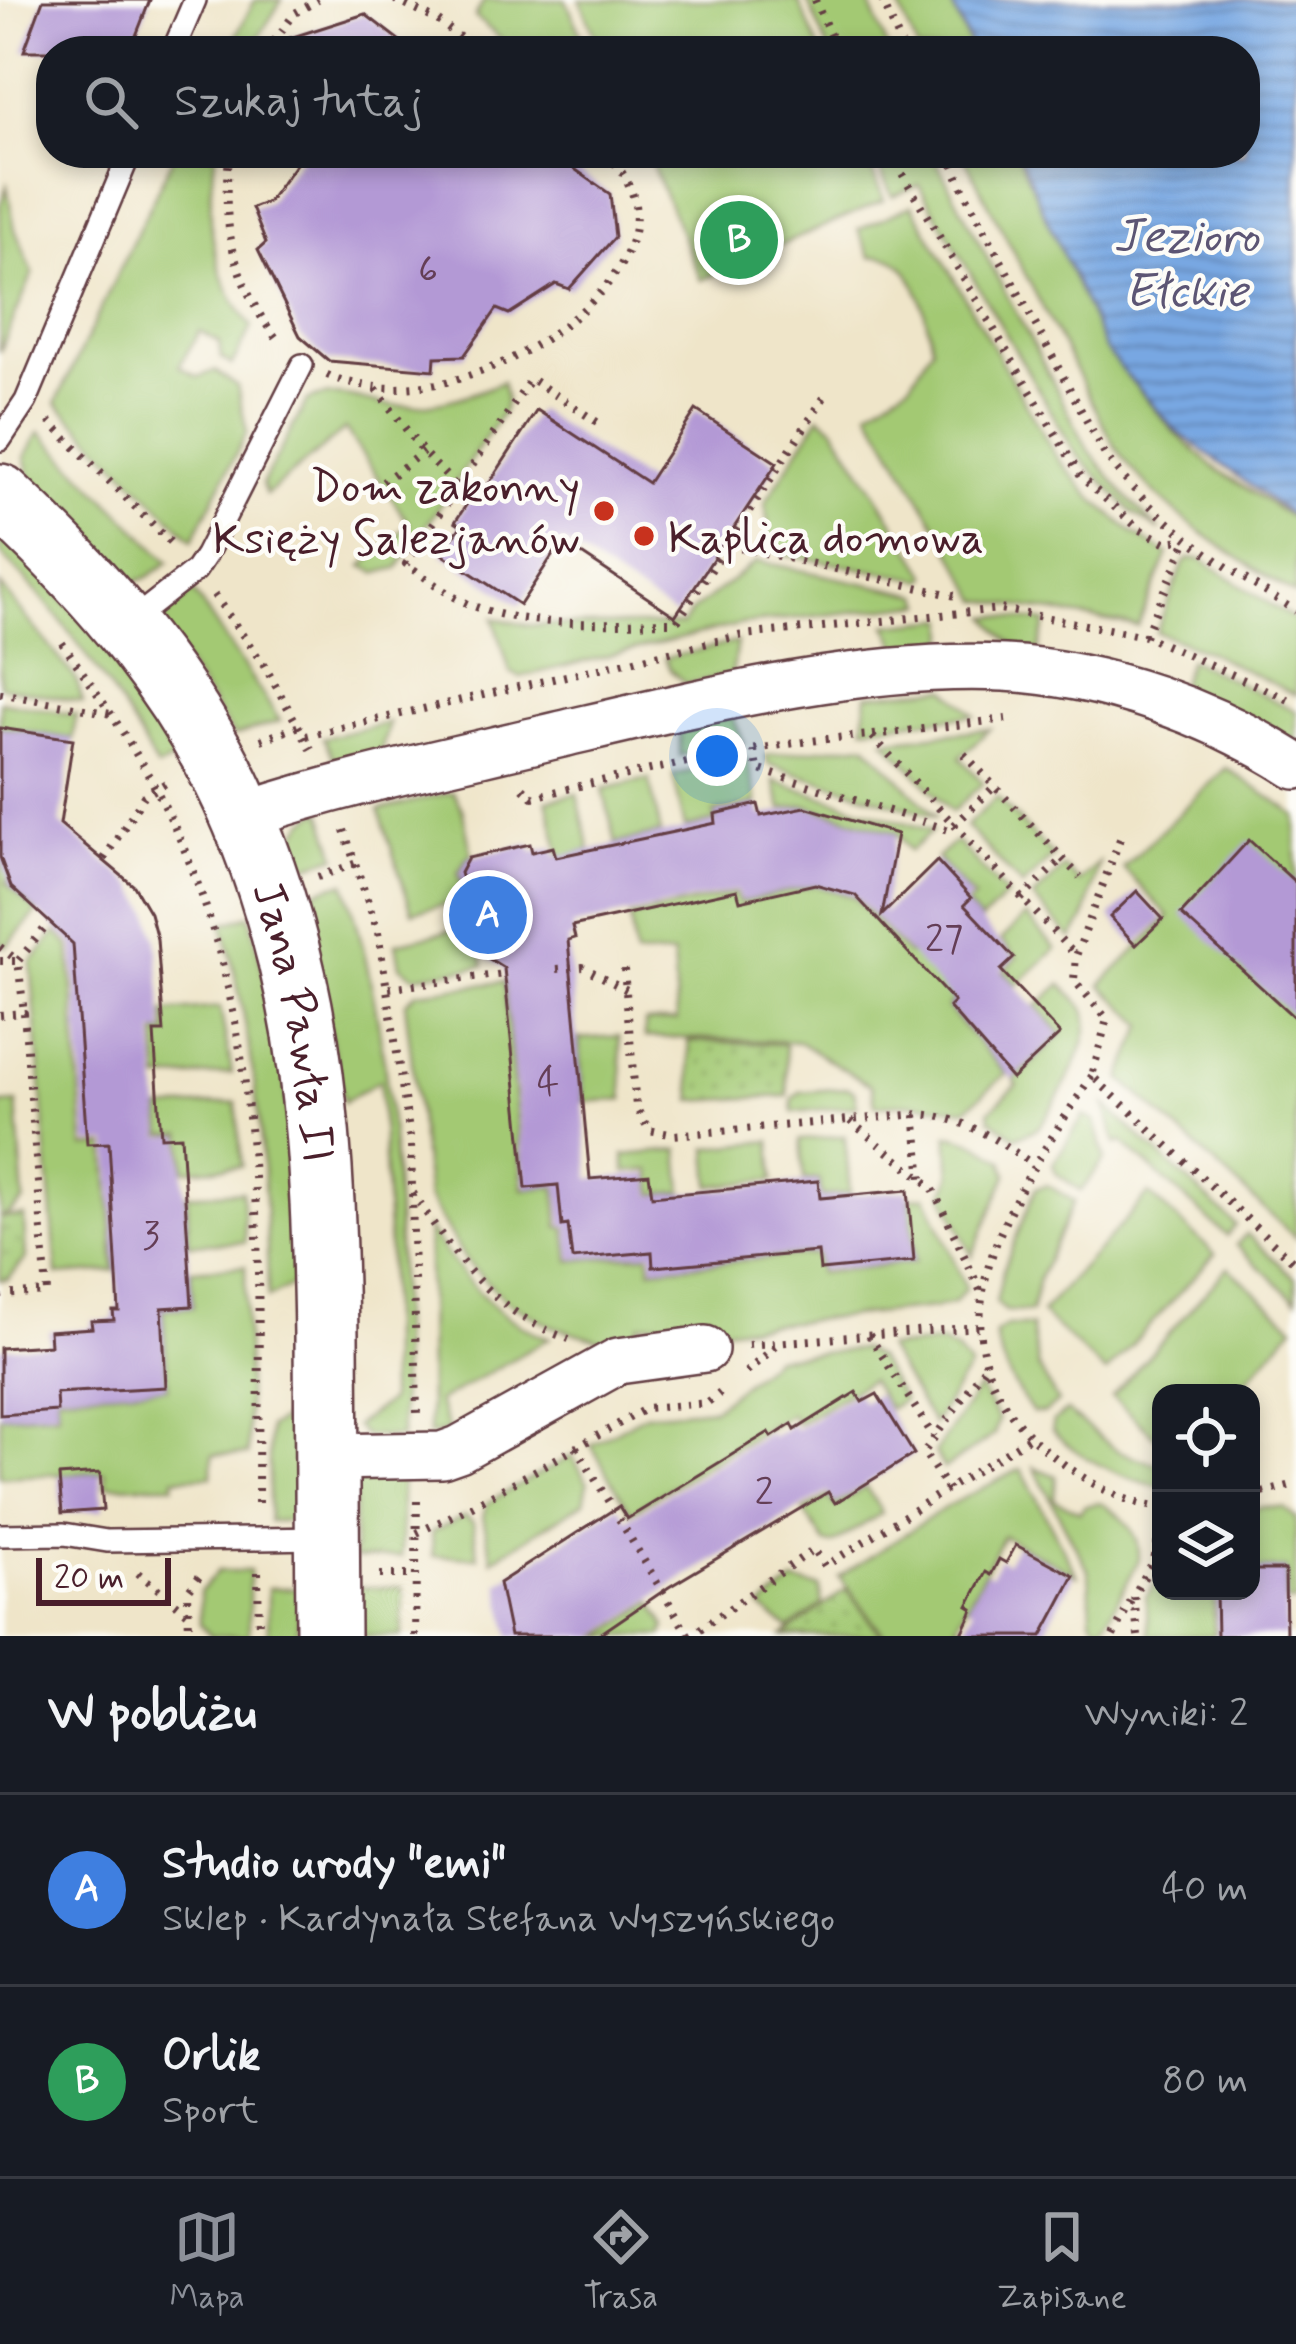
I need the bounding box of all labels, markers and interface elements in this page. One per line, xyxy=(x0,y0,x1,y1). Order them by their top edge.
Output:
search box xyxy=(36,36,1260,168)
icon: search xyxy=(78,69,144,135)
text: Szukaj tutaj xyxy=(174,73,423,132)
pin: B xyxy=(700,195,778,285)
water label: Jezioro Ełckie xyxy=(1113,206,1260,324)
house number: 6 xyxy=(418,245,438,296)
place label: Dom zakonny Księży Salezjanów xyxy=(213,459,580,570)
marker: Dom zakonny Księży Salezjanów xyxy=(591,498,617,524)
place label: Kaplica domowa xyxy=(668,510,984,569)
marker: Kaplica domowa xyxy=(631,523,657,549)
your location xyxy=(687,726,747,786)
pin: A xyxy=(449,870,527,960)
street label: Jana Pawła II xyxy=(236,874,346,1164)
house number: 27 xyxy=(925,915,963,966)
house number: 4 xyxy=(537,1058,559,1109)
house number: 3 xyxy=(142,1211,160,1262)
map controls xyxy=(1152,1384,1260,1600)
button: locate xyxy=(1152,1384,1260,1492)
house number: 2 xyxy=(754,1468,774,1519)
button: layers xyxy=(1152,1492,1260,1600)
scale bar xyxy=(36,1552,171,1605)
text: 20 m xyxy=(54,1557,124,1601)
text: W pobliżu xyxy=(48,1681,256,1747)
text: Wyniki: 2 xyxy=(1085,1689,1248,1740)
text: Studio urody "emi" xyxy=(162,1835,506,1894)
text: A xyxy=(74,1864,100,1915)
text: 40 m xyxy=(1161,1864,1248,1915)
text: Sklep · Kardynała Stefana Wyszyńskiego xyxy=(162,1894,835,1945)
text: Orlik xyxy=(162,2027,260,2086)
text: B xyxy=(75,2056,99,2107)
text: 80 m xyxy=(1162,2056,1248,2107)
text: Sport xyxy=(162,2086,259,2137)
tab: Mapa xyxy=(169,2204,245,2320)
tab: Trasa xyxy=(584,2204,658,2320)
tab: Zapisane xyxy=(997,2204,1127,2320)

